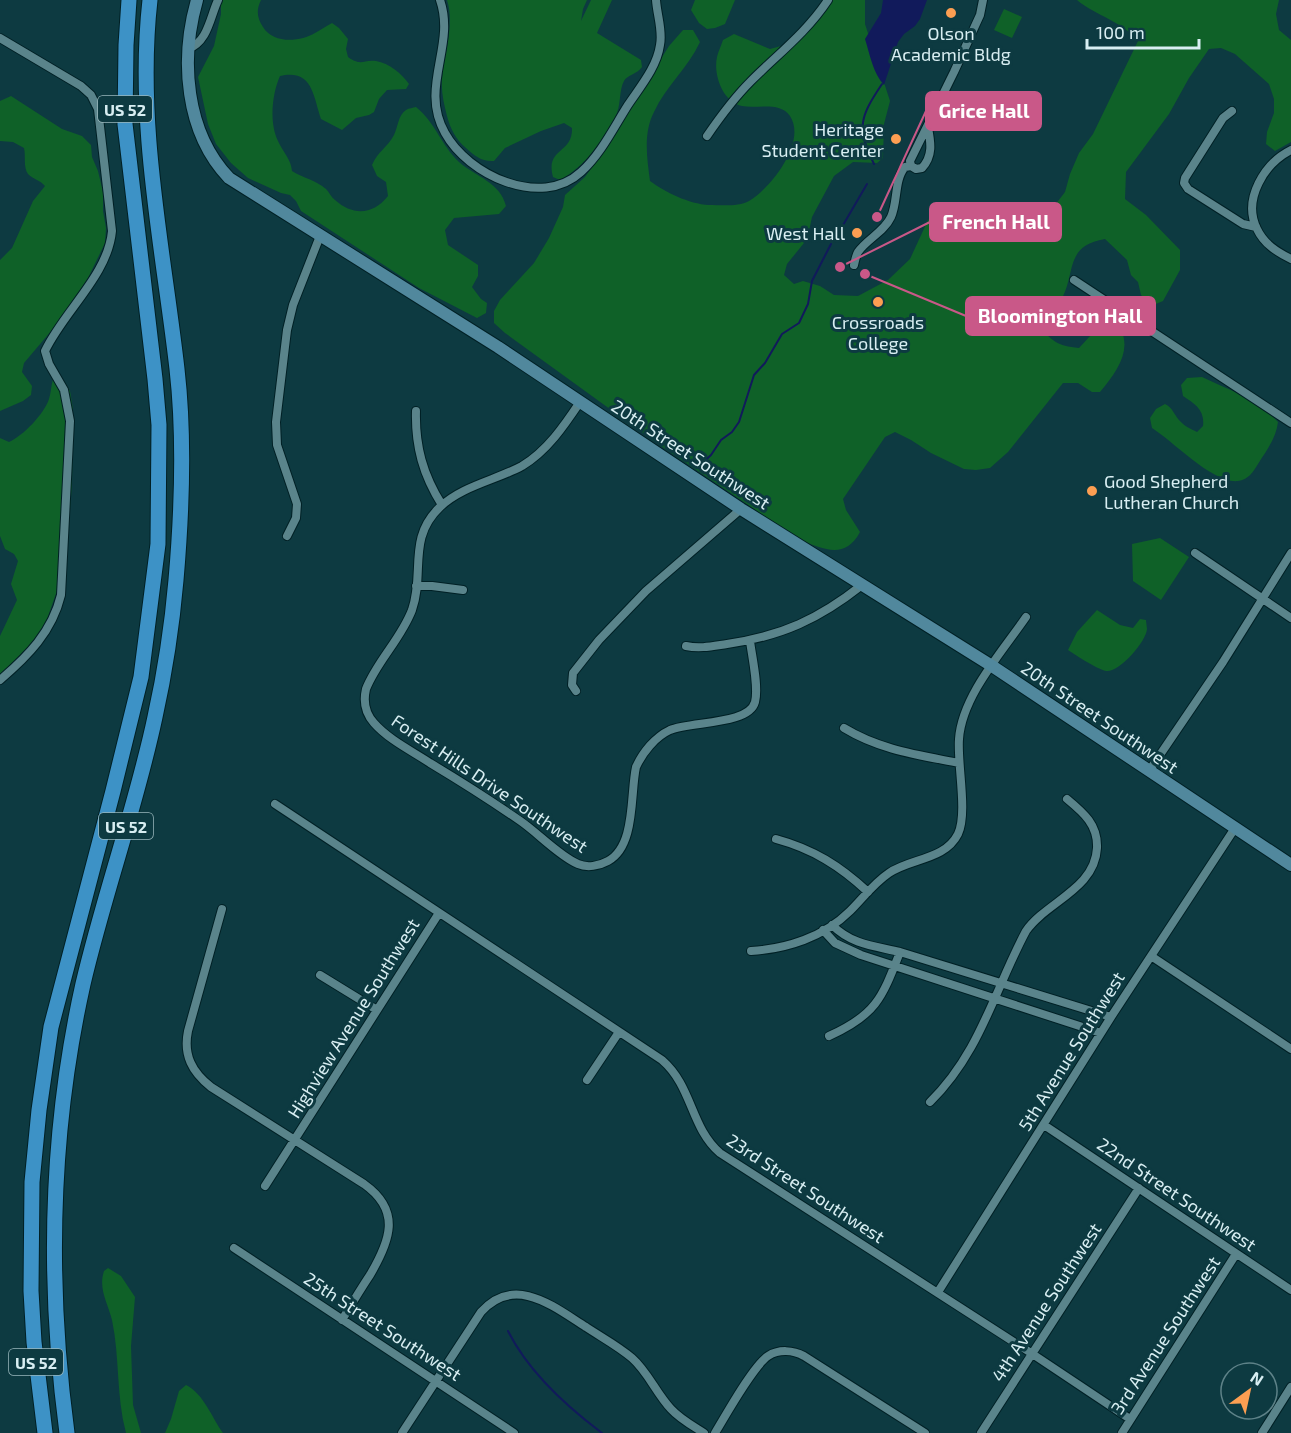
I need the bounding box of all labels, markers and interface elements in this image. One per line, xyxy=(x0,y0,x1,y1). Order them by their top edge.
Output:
marker: Olson Academic Bldg xyxy=(944,6,958,20)
scale bar xyxy=(1087,12,1200,50)
text: 100 m xyxy=(1096,21,1145,43)
place label: Olson Academic Bldg xyxy=(891,22,1011,65)
callout: Grice Hall xyxy=(926,92,1041,130)
road number: US 52 xyxy=(98,96,152,122)
text: Grice Hall xyxy=(938,98,1030,122)
place label: Heritage Student Center xyxy=(761,118,884,161)
marker: Heritage Student Center xyxy=(889,132,903,146)
callout: French Hall xyxy=(930,203,1061,241)
text: French Hall xyxy=(942,209,1050,233)
place label: West Hall xyxy=(766,222,846,244)
marker: West Hall xyxy=(850,226,864,240)
marker: Crossroads College xyxy=(871,295,885,309)
callout: Bloomington Hall xyxy=(966,297,1155,335)
text: Bloomington Hall xyxy=(978,303,1143,327)
place label: Crossroads College xyxy=(832,311,924,354)
street label: 20th Street Southwest xyxy=(608,394,775,514)
place label: Good Shepherd Lutheran Church xyxy=(1104,470,1239,513)
marker: Good Shepherd Lutheran Church xyxy=(1085,484,1099,498)
street label: 20th Street Southwest xyxy=(1017,656,1183,778)
street label: Forest Hills Drive Southwest xyxy=(388,709,592,857)
road number: US 52 xyxy=(99,813,153,839)
street label: Highview Avenue Southwest xyxy=(282,914,424,1122)
street label: 5th Avenue Southwest xyxy=(1013,967,1129,1135)
street label: 23rd Street Southwest xyxy=(723,1129,889,1247)
street label: 22nd Street Southwest xyxy=(1093,1132,1261,1256)
street label: 4th Avenue Southwest xyxy=(986,1218,1106,1385)
street label: 3rd Avenue Southwest xyxy=(1106,1252,1224,1418)
street label: 25th Street Southwest xyxy=(300,1267,466,1385)
road number: US 52 xyxy=(9,1349,63,1375)
north arrow xyxy=(1219,1361,1279,1421)
text: N xyxy=(1247,1367,1267,1389)

